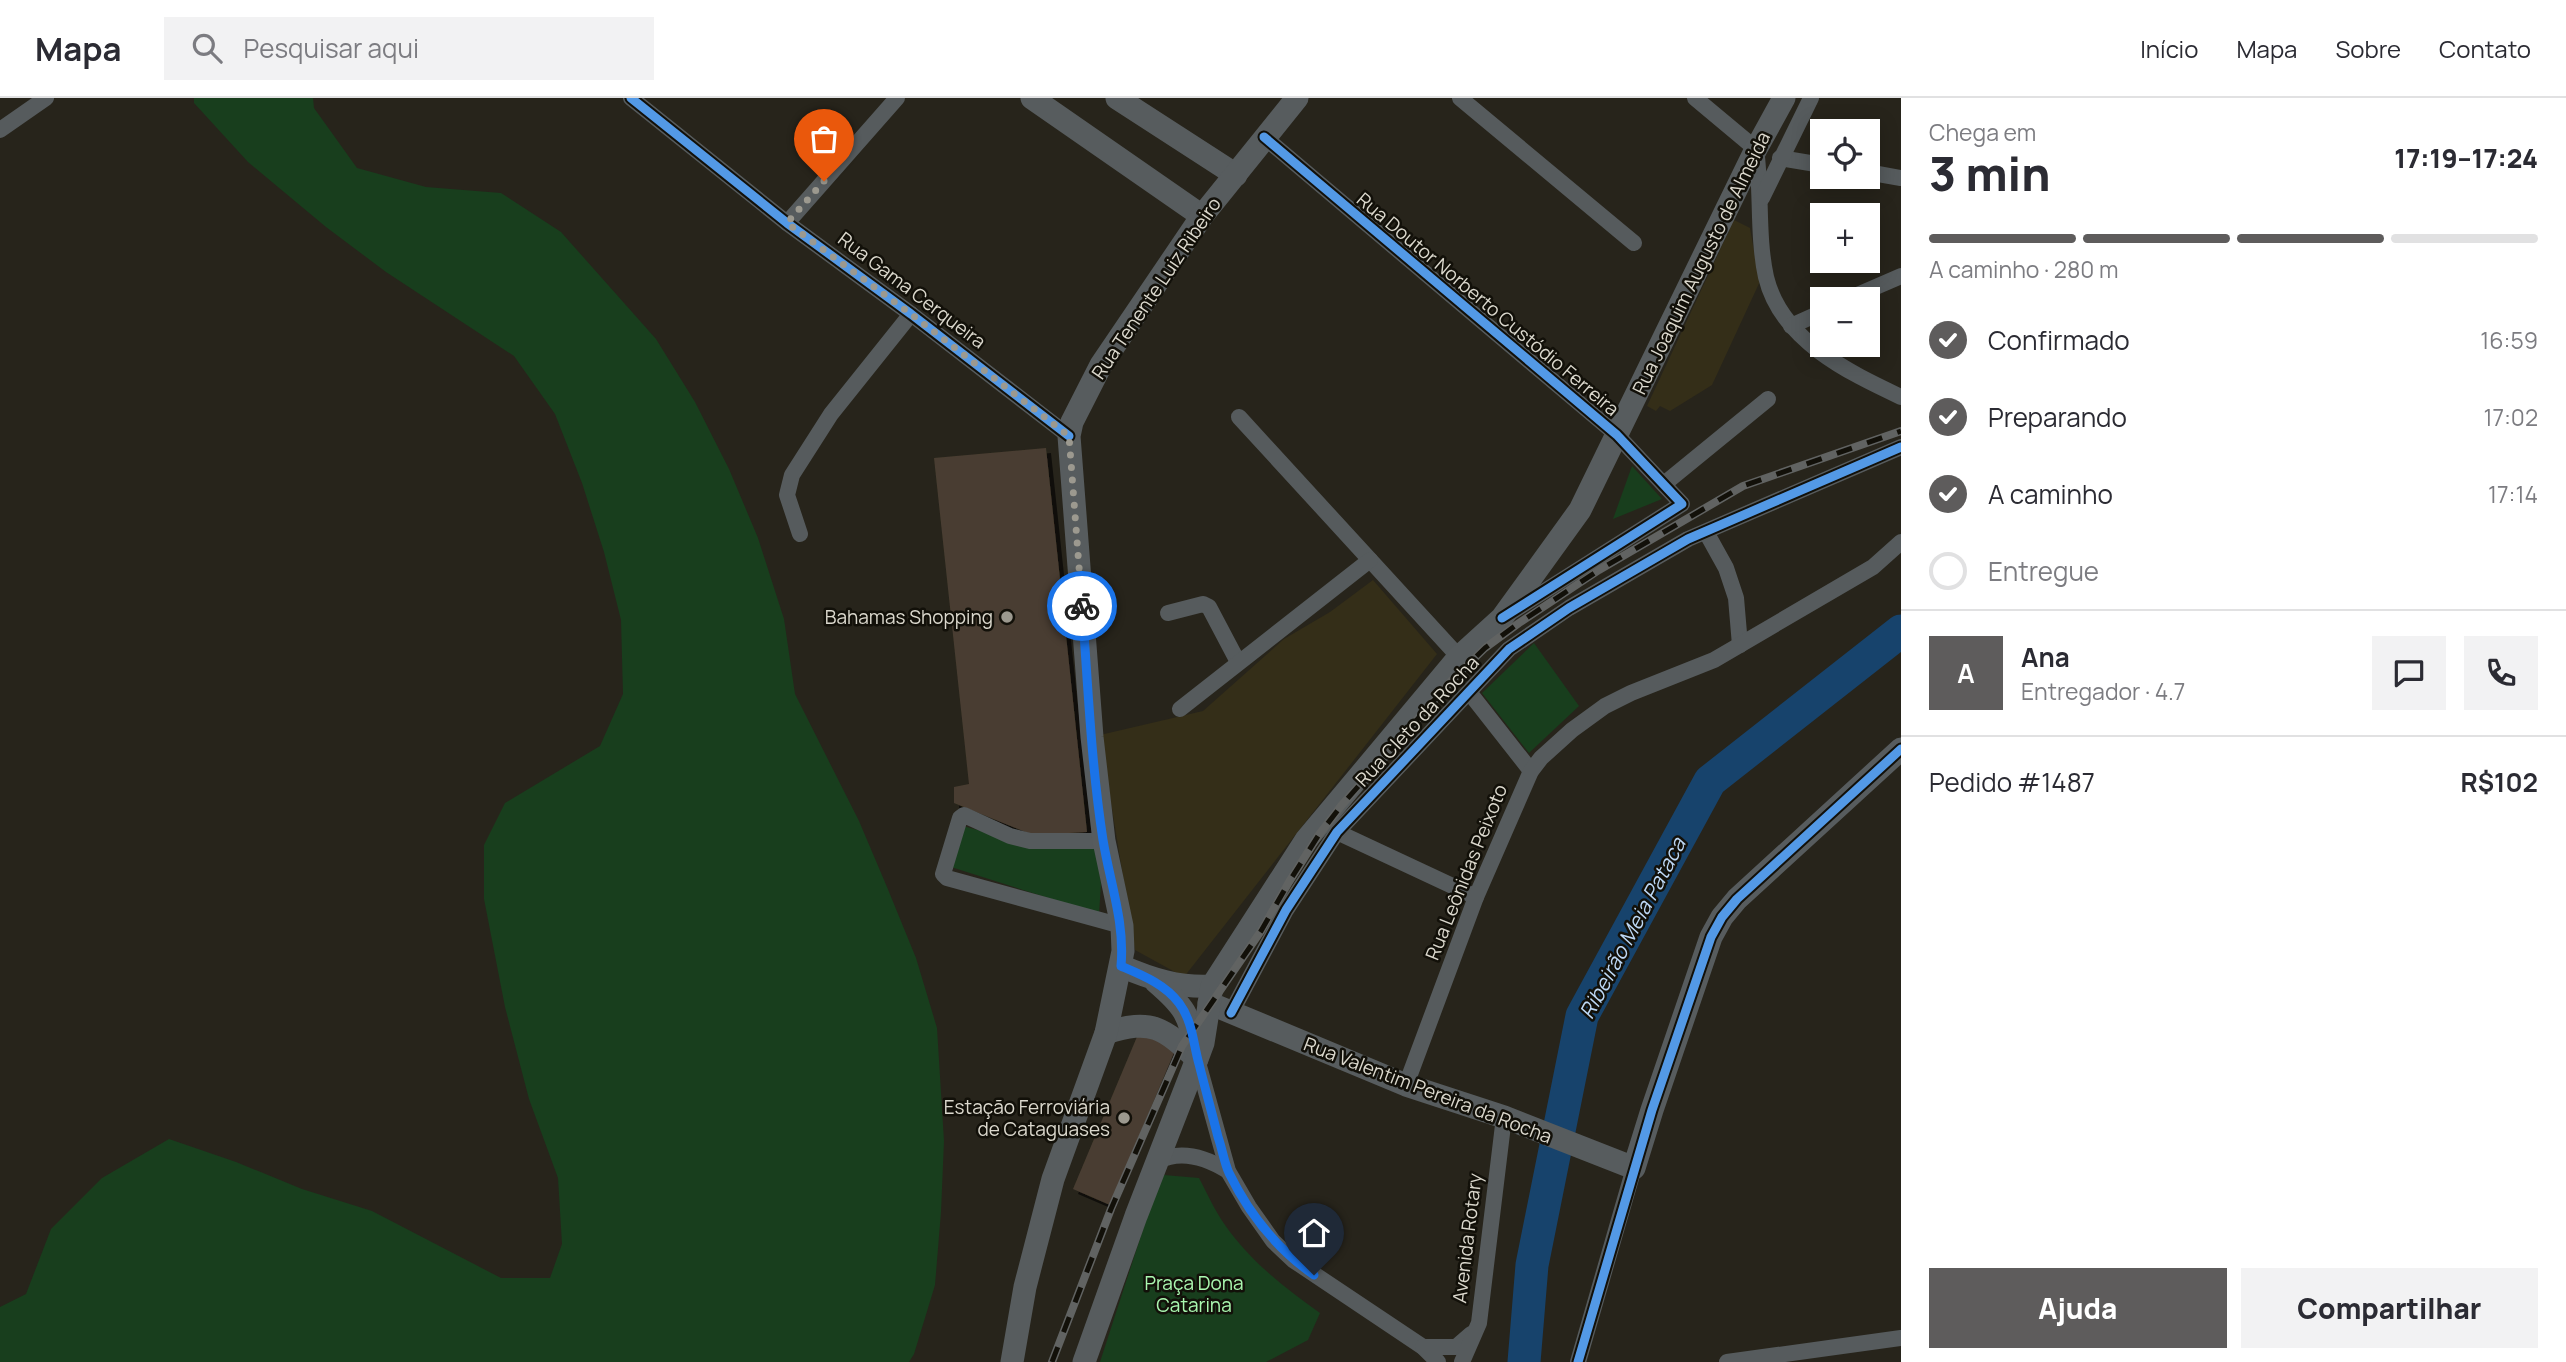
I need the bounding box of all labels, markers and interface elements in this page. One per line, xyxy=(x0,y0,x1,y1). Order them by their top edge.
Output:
search box xyxy=(164,17,654,80)
text: Mapa xyxy=(35,26,122,71)
icon: search xyxy=(188,29,226,67)
text: Pesquisar aqui xyxy=(244,30,419,66)
text: Início xyxy=(2140,32,2198,65)
text: Mapa xyxy=(2236,32,2297,65)
text: Sobre xyxy=(2335,32,2401,65)
text: Contato xyxy=(2439,32,2531,65)
pin xyxy=(794,109,854,181)
text: Chega em xyxy=(1929,116,2036,148)
map controls xyxy=(1810,119,1880,357)
button: locate xyxy=(1810,119,1880,189)
icon: bag xyxy=(805,120,843,158)
street label: Rua Joaquim Augusto de Almeida xyxy=(1626,127,1776,399)
text: 17:19–17:24 xyxy=(2394,140,2538,176)
text: 3 min xyxy=(1929,142,2050,205)
street label: Rua Doutor Norberto Custódio Ferreira xyxy=(1351,186,1625,422)
street label: Rua Tenente Luiz Ribeiro xyxy=(1085,192,1227,384)
button: + xyxy=(1810,203,1880,273)
street label: Rua Gama Cerqueira xyxy=(833,226,991,354)
text: A caminho · 280 m xyxy=(1929,253,2118,285)
button: − xyxy=(1810,287,1880,357)
icon: check xyxy=(1929,321,1967,359)
text: Confirmado xyxy=(1988,322,2130,358)
text: 16:59 xyxy=(2480,324,2538,356)
icon: check xyxy=(1929,398,1967,436)
text: Preparando xyxy=(1988,399,2127,435)
text: 17:02 xyxy=(2483,401,2538,433)
icon: check xyxy=(1929,475,1967,513)
text: A caminho xyxy=(1988,476,2113,512)
text: 17:14 xyxy=(2488,478,2538,510)
text: Entregue xyxy=(1988,553,2099,589)
courier xyxy=(1047,571,1117,641)
icon: bike xyxy=(1063,587,1101,625)
place label: Bahamas Shopping xyxy=(825,604,993,630)
marker: Bahamas Shopping xyxy=(999,609,1015,625)
button: chat xyxy=(2372,636,2446,710)
button: phone xyxy=(2464,636,2538,710)
text: Ana xyxy=(2021,639,2070,675)
street label: Rua Cleto da Rocha xyxy=(1349,650,1485,792)
text: A xyxy=(1957,655,1975,691)
text: Entregador · 4.7 xyxy=(2021,675,2185,707)
text: Pedido #1487 xyxy=(1929,764,2095,800)
text: R$102 xyxy=(2461,764,2538,800)
street label: Rua Leônidas Peixoto xyxy=(1419,780,1513,964)
water label: Ribeirão Meia Pataca xyxy=(1572,831,1692,1023)
street label: Rua Valentim Pereira da Rocha xyxy=(1300,1031,1556,1149)
place label: Estação Ferroviária de Cataguases xyxy=(944,1094,1110,1142)
marker: Estação Ferroviária de Cataguases xyxy=(1116,1110,1132,1126)
street label: Avenida Rotary xyxy=(1446,1171,1488,1305)
pin xyxy=(1284,1203,1344,1275)
icon: home xyxy=(1295,1214,1333,1252)
button: Ajuda xyxy=(1929,1268,2227,1348)
button: Compartilhar xyxy=(2241,1268,2538,1348)
park label: Praça Dona Catarina xyxy=(1144,1270,1244,1318)

